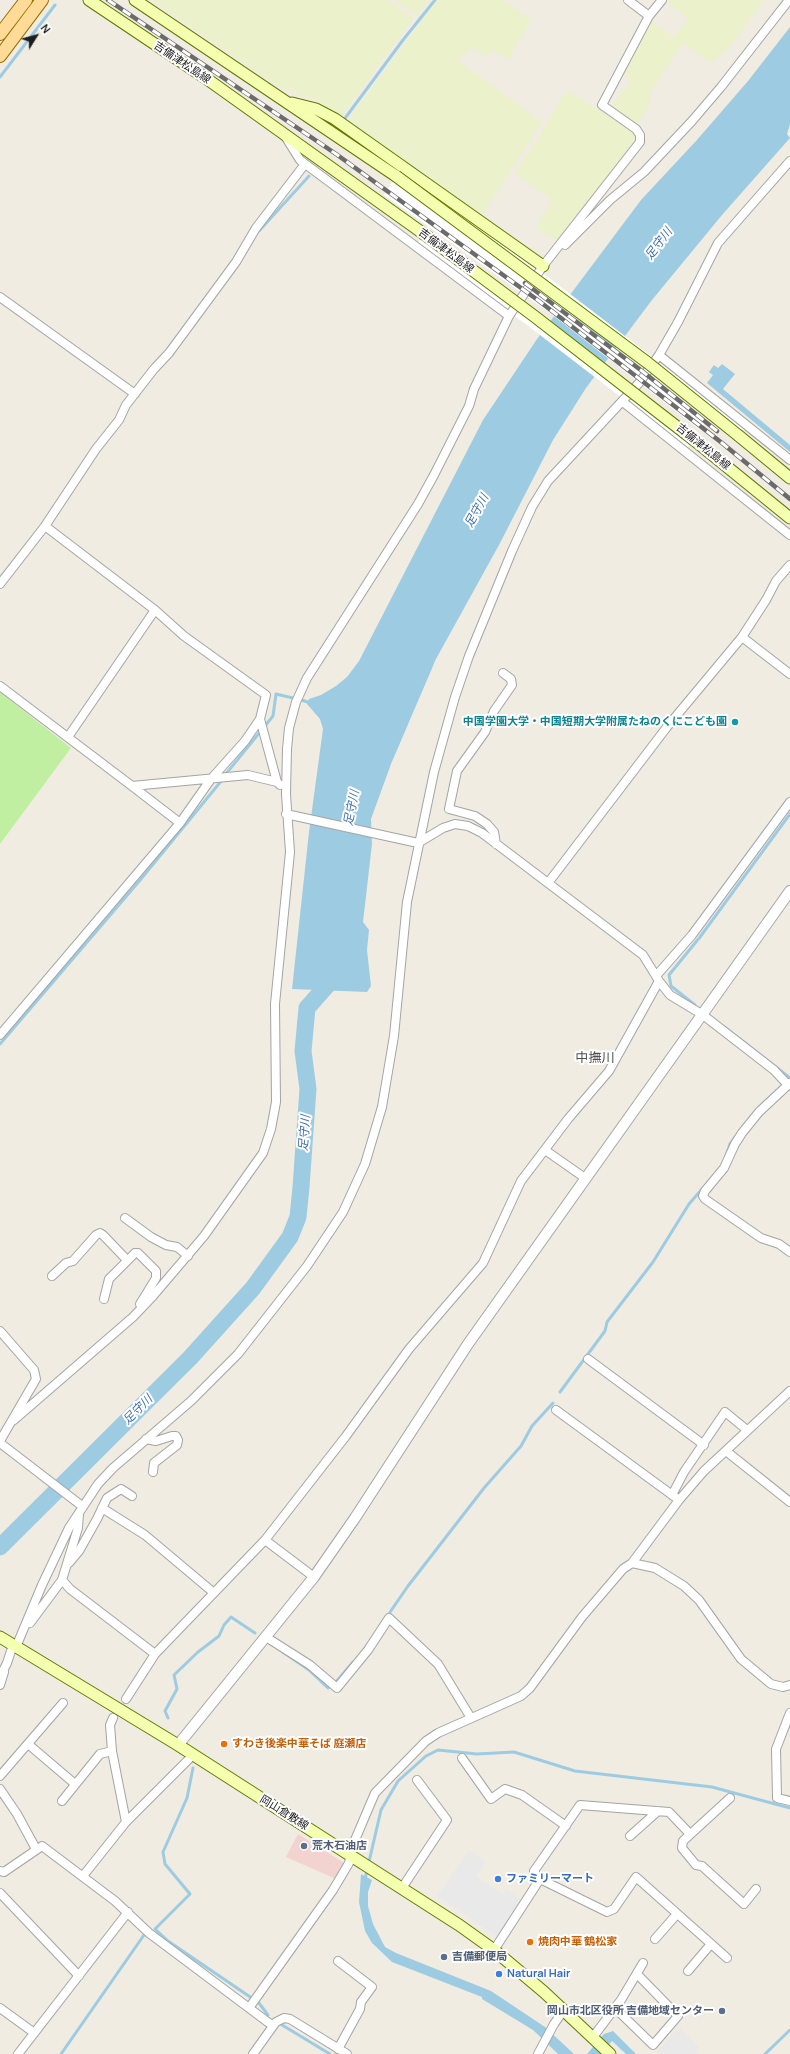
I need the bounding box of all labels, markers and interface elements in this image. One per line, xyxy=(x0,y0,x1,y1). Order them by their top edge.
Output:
north arrow xyxy=(16,16,56,56)
text: N xyxy=(38,21,54,36)
street label: 吉備津松島線 xyxy=(151,39,213,87)
water label: 足守川 xyxy=(642,225,676,263)
street label: 吉備津松島線 xyxy=(416,226,476,276)
street label: 吉備津松島線 xyxy=(673,421,733,473)
water label: 足守川 xyxy=(462,492,492,530)
place label: 中国学園大学・中国短期大学附属たねのくにこども園 xyxy=(463,715,727,729)
marker: 中国学園大学・中国短期大学附属たねのくにこども園 xyxy=(730,717,740,727)
water label: 足守川 xyxy=(341,789,363,827)
district label: 中撫川 xyxy=(576,1050,614,1066)
water label: 足守川 xyxy=(297,1115,313,1151)
water label: 足守川 xyxy=(120,1392,156,1428)
place label: すわき後楽中華そば 庭瀬店 xyxy=(232,1737,366,1751)
marker: すわき後楽中華そば 庭瀬店 xyxy=(219,1739,229,1749)
street label: 岡山倉敷線 xyxy=(257,1793,311,1833)
place label: 荒木石油店 xyxy=(312,1839,367,1853)
marker: 荒木石油店 xyxy=(299,1841,309,1851)
place label: ファミリーマート xyxy=(506,1872,594,1886)
marker: ファミリーマート xyxy=(493,1874,503,1884)
place label: 焼肉中華 鶴松家 xyxy=(538,1935,617,1949)
marker: 焼肉中華 鶴松家 xyxy=(525,1937,535,1947)
place label: 吉備郵便局 xyxy=(452,1950,507,1964)
marker: 吉備郵便局 xyxy=(439,1952,449,1962)
place label: Natural Hair xyxy=(507,1967,570,1981)
marker: Natural Hair xyxy=(494,1969,504,1979)
place label: 岡山市北区役所 吉備地域センター xyxy=(547,2004,714,2018)
marker: 岡山市北区役所 吉備地域センター xyxy=(717,2006,727,2016)

